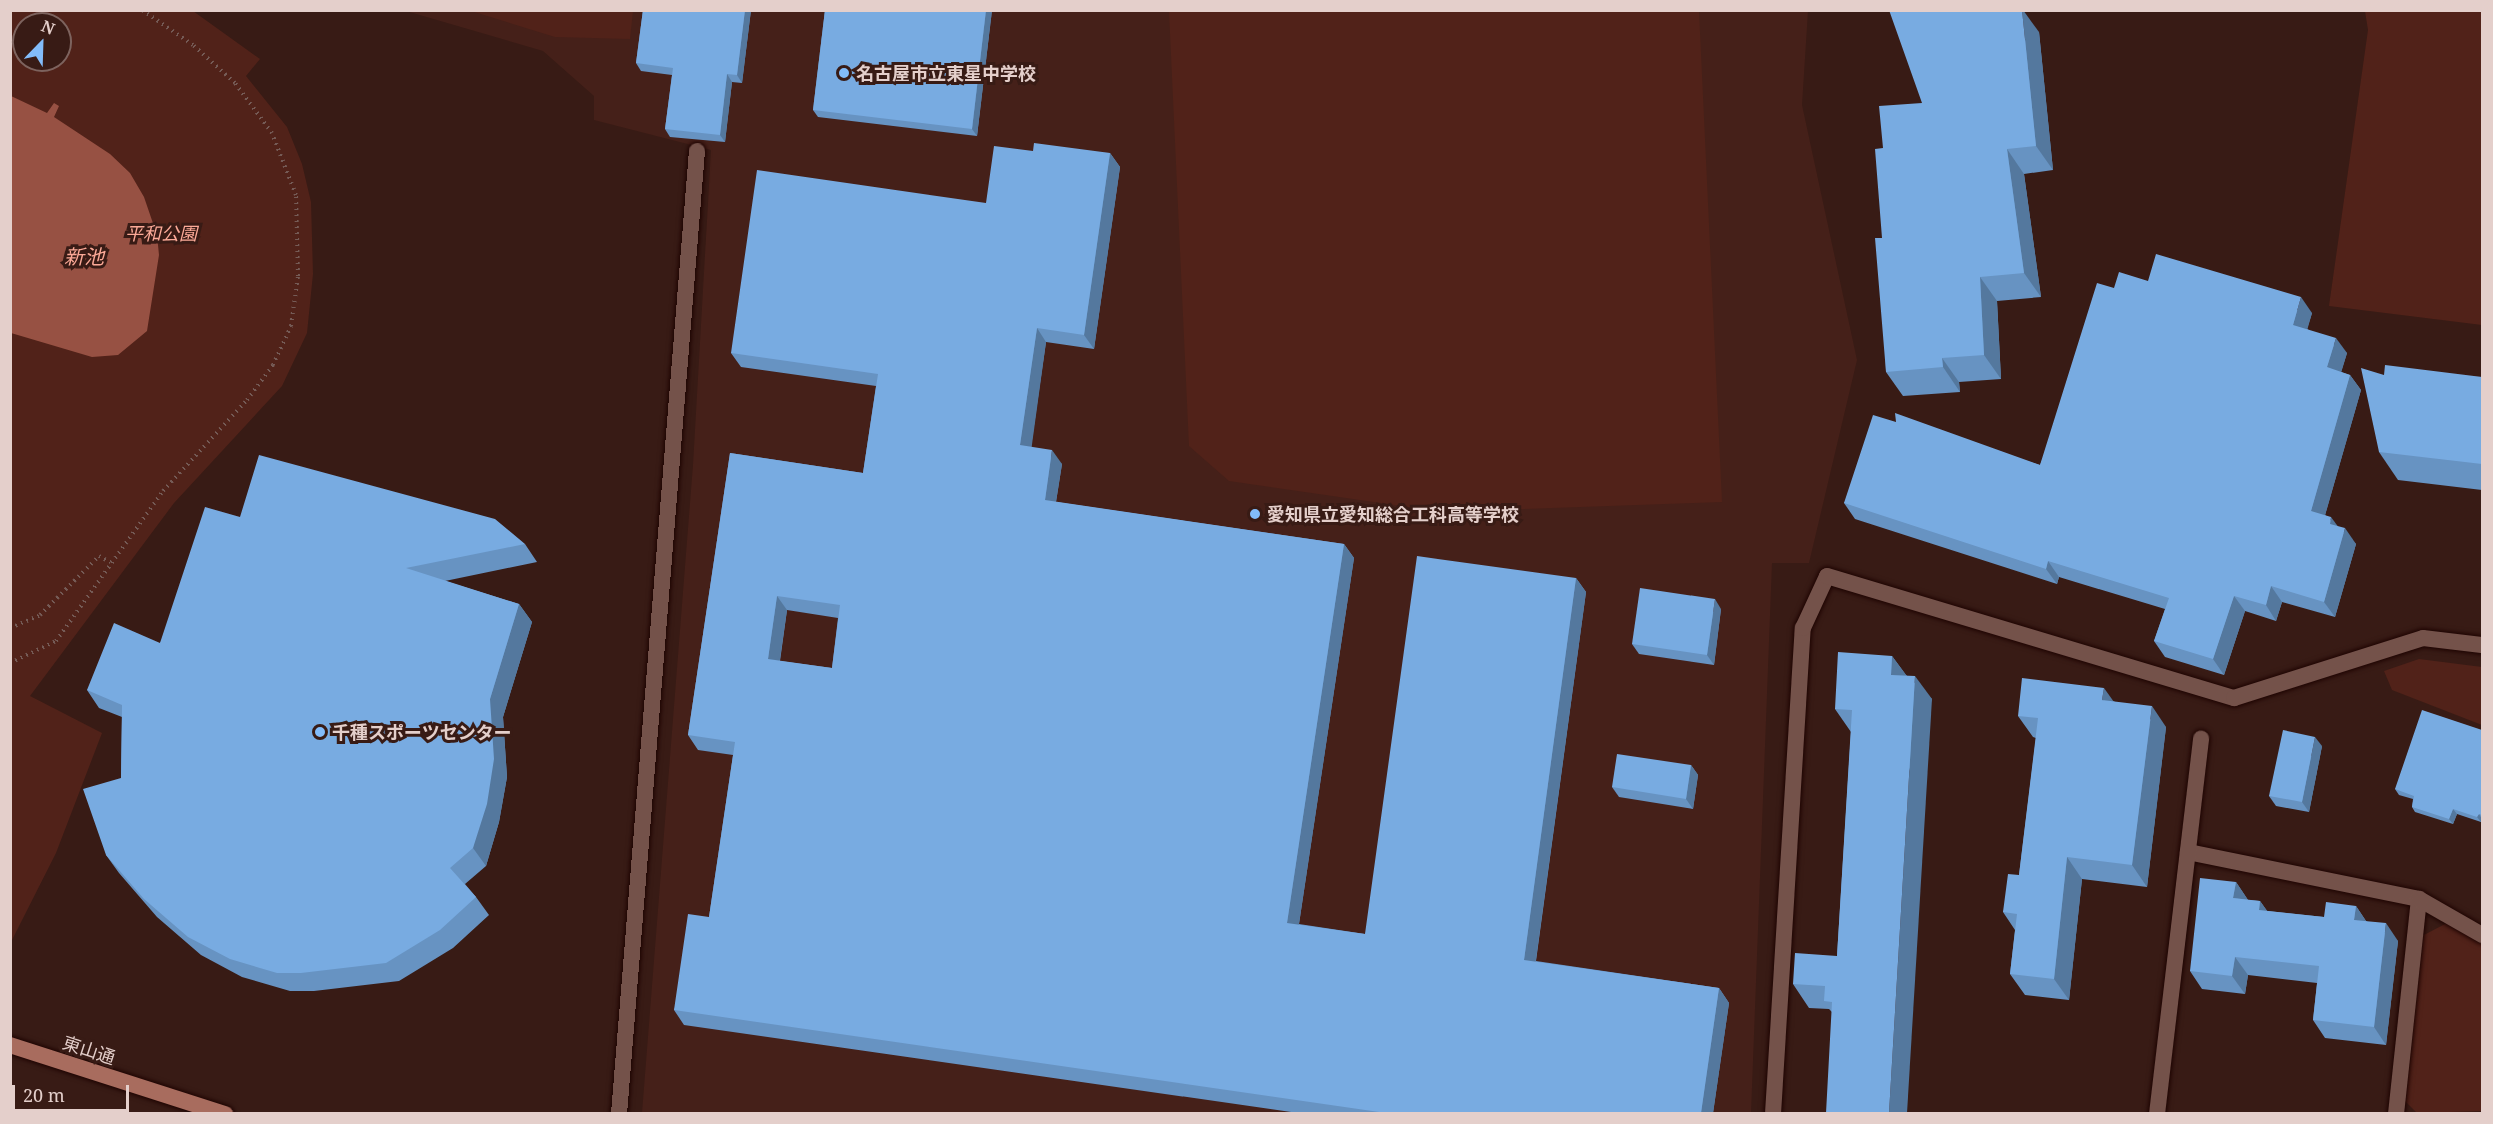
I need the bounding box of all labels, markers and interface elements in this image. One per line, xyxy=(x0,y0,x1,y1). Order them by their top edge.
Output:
north arrow xyxy=(12,12,72,72)
text: N xyxy=(38,15,58,40)
place label: 名古屋市立東星中学校 xyxy=(856,62,1036,84)
marker: 名古屋市立東星中学校 xyxy=(837,66,851,80)
park label: 平和公園 xyxy=(125,222,197,244)
water label: 新池 xyxy=(64,244,104,268)
place label: 愛知県立愛知総合工科高等学校 xyxy=(1267,503,1519,525)
marker: 愛知県立愛知総合工科高等学校 xyxy=(1248,507,1262,521)
place label: 千種スポーツセンター xyxy=(332,721,512,743)
marker: 千種スポーツセンター xyxy=(313,725,327,739)
street label: 東山通 xyxy=(60,1031,118,1069)
scale bar xyxy=(15,1073,132,1111)
text: 20 m xyxy=(23,1083,65,1107)

